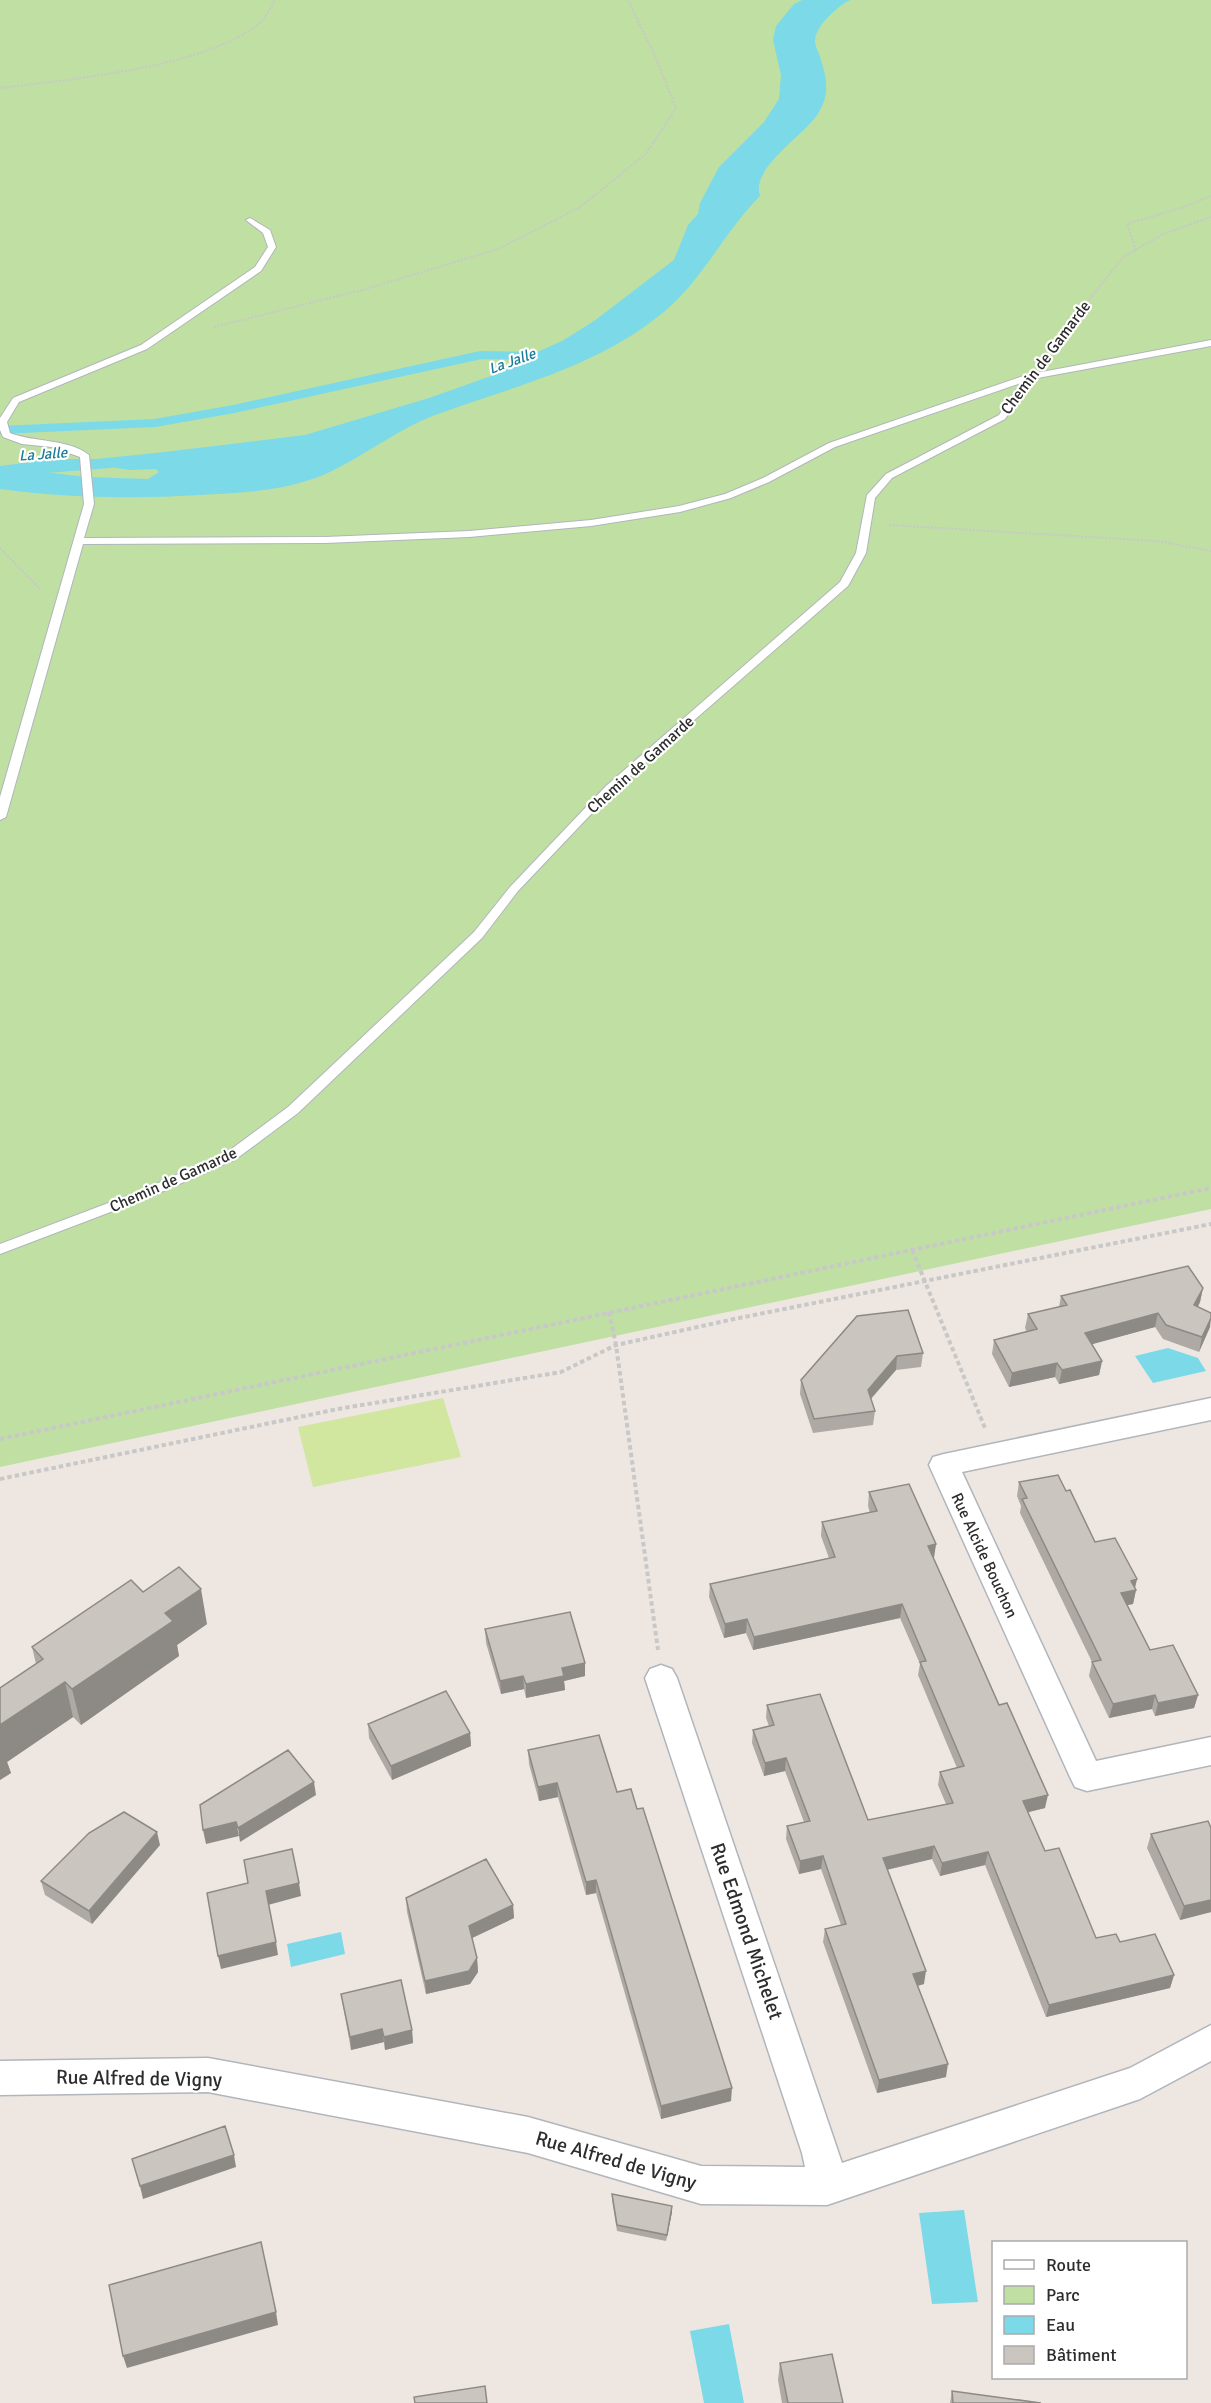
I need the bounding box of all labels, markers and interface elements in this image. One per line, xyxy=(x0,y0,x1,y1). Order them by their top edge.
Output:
street label: Chemin de Gamarde xyxy=(997,297,1095,418)
water label: La Jalle xyxy=(486,344,539,378)
water label: La Jalle xyxy=(18,443,69,465)
street label: Chemin de Gamarde xyxy=(583,711,698,818)
street label: Chemin de Gamarde xyxy=(107,1143,240,1217)
street label: Rue Alcide Bouchon xyxy=(946,1490,1022,1621)
street label: Rue Edmond Michelet xyxy=(705,1839,789,2023)
street label: Rue Alfred de Vigny xyxy=(56,2065,223,2092)
street label: Rue Alfred de Vigny xyxy=(533,2126,700,2196)
legend xyxy=(992,2241,1187,2379)
text: Route xyxy=(1046,2254,1091,2276)
text: Parc xyxy=(1046,2284,1080,2306)
text: Eau xyxy=(1046,2314,1075,2336)
text: Bâtiment xyxy=(1046,2344,1117,2366)

